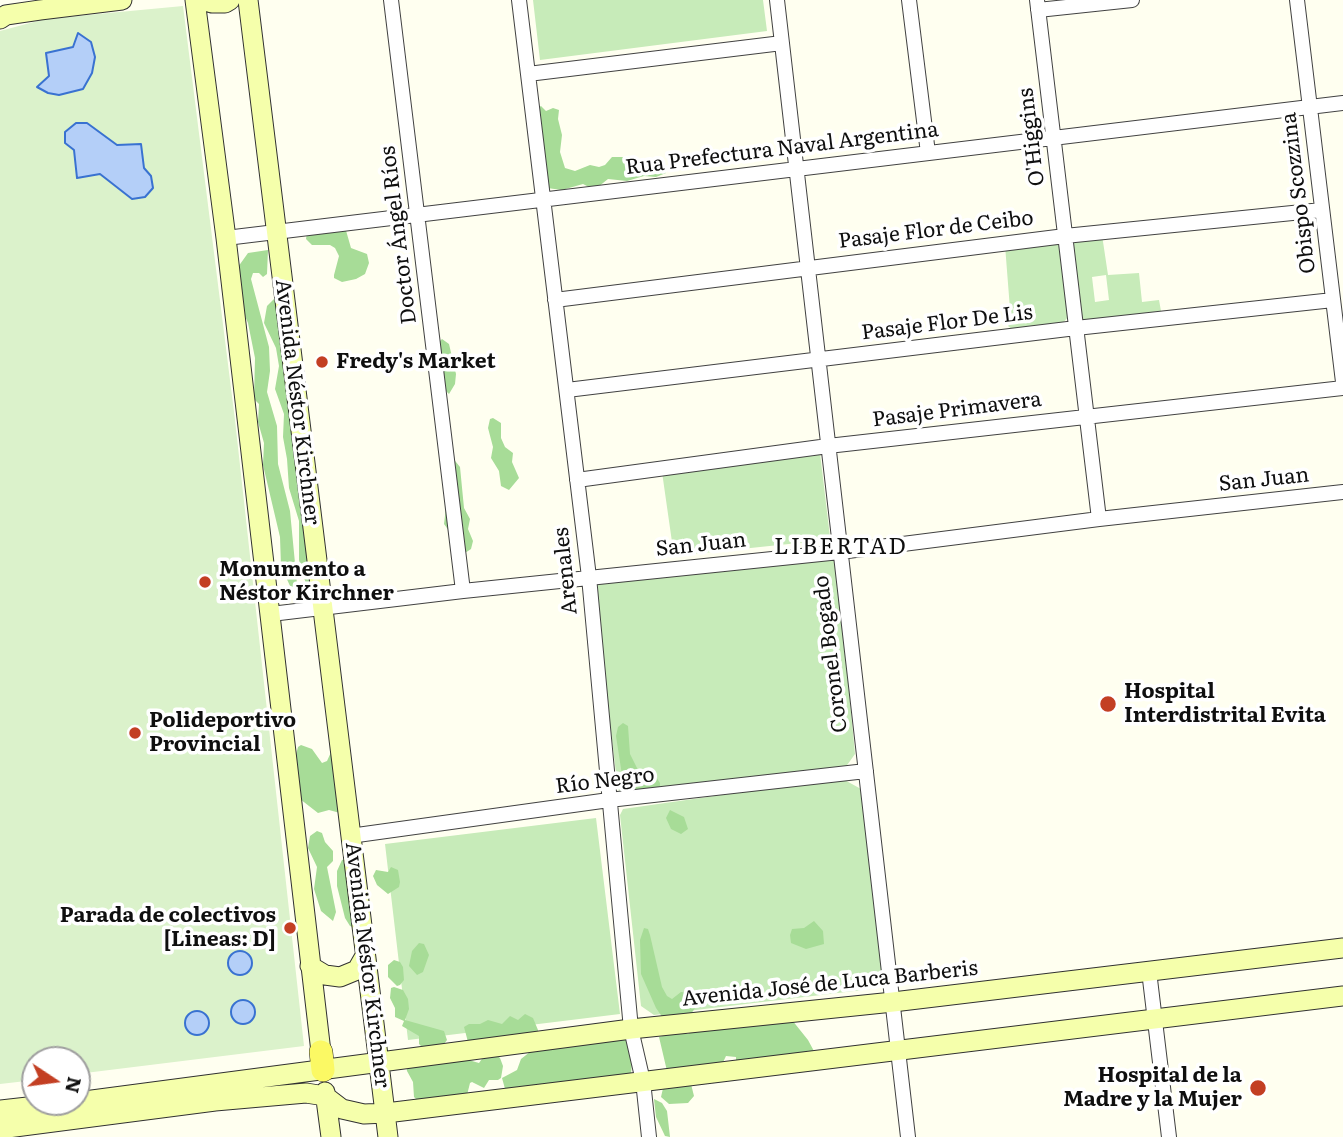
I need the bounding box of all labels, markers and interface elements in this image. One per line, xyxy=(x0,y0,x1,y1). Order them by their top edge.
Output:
street label: O'Higgins xyxy=(1013,86,1051,188)
street label: Obispo Scozzina xyxy=(1277,111,1321,275)
street label: Rua Prefectura Naval Argentina xyxy=(624,117,940,181)
street label: Doctor Ángel Ríos xyxy=(376,145,422,325)
street label: Pasaje Flor de Ceibo xyxy=(837,206,1035,254)
street label: Avenida Néstor Kirchner xyxy=(269,278,325,526)
street label: Pasaje Flor De Lis xyxy=(860,300,1034,346)
place label: Fredy's Market xyxy=(336,349,496,375)
marker: Fredy's Market xyxy=(314,354,330,370)
street label: Pasaje Primavera xyxy=(871,387,1043,433)
street label: San Juan xyxy=(1217,463,1311,497)
street label: Arenales xyxy=(549,526,583,616)
street label: San Juan xyxy=(654,528,748,562)
district label: LIBERTAD xyxy=(775,533,907,561)
place label: Monumento a Néstor Kirchner xyxy=(219,557,394,607)
marker: Monumento a Néstor Kirchner xyxy=(197,574,213,590)
street label: Coronel Bogado xyxy=(809,574,853,734)
place label: Hospital Interdistrital Evita xyxy=(1124,679,1326,729)
marker: Hospital Interdistrital Evita xyxy=(1098,694,1118,714)
place label: Polideportivo Provincial xyxy=(149,708,296,758)
marker: Polideportivo Provincial xyxy=(127,725,143,741)
street label: Río Negro xyxy=(554,762,656,800)
street label: Avenida Néstor Kirchner xyxy=(339,841,395,1089)
place label: Parada de colectivos [Lineas: D] xyxy=(60,903,276,953)
marker: Parada de colectivos [Lineas: D] xyxy=(282,920,298,936)
street label: Avenida José de Luca Barberis xyxy=(681,956,979,1012)
north arrow xyxy=(21,1046,91,1116)
place label: Hospital de la Madre y la Mujer xyxy=(1063,1063,1242,1113)
text: N xyxy=(59,1074,90,1096)
marker: Hospital de la Madre y la Mujer xyxy=(1248,1078,1268,1098)

